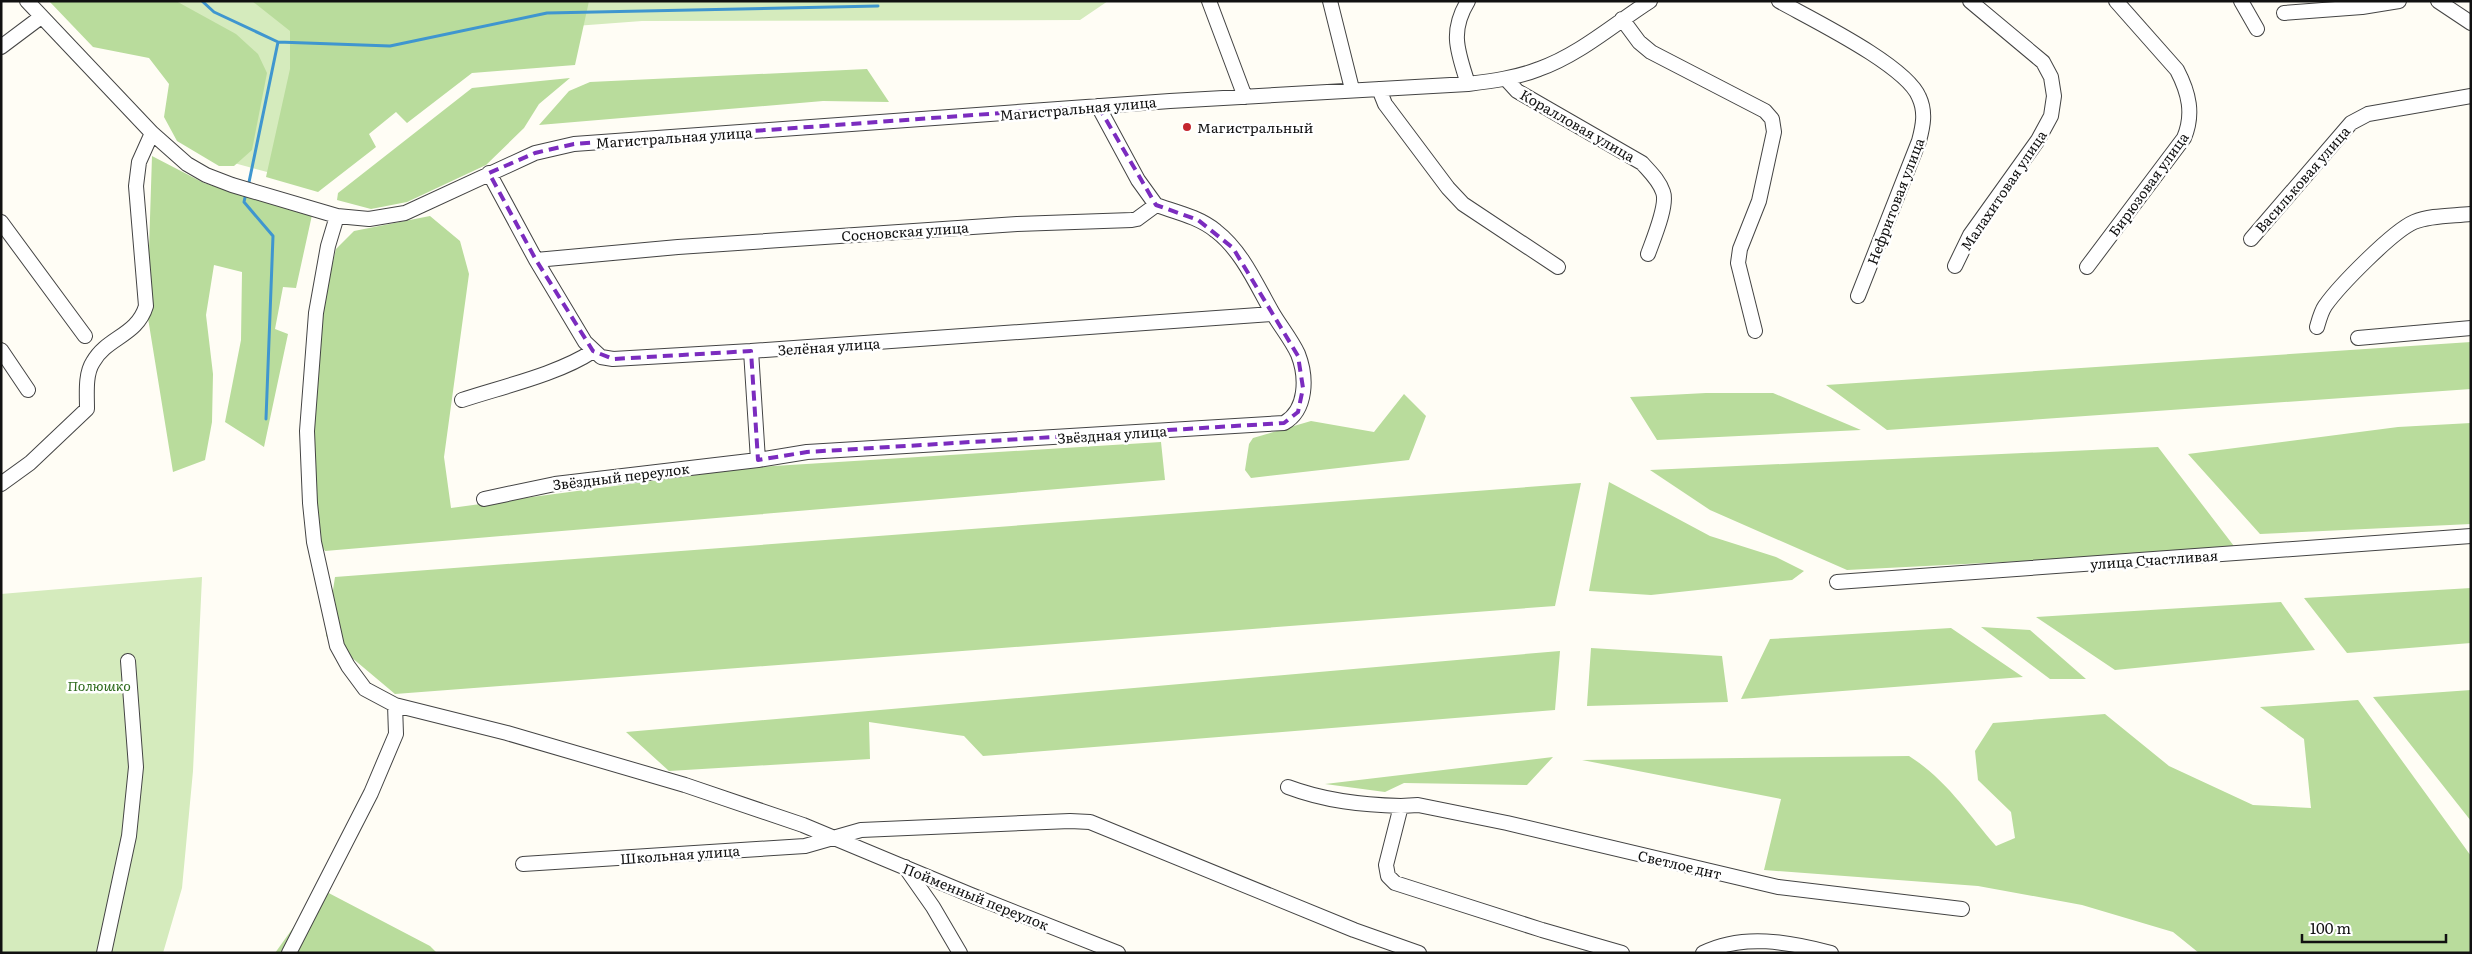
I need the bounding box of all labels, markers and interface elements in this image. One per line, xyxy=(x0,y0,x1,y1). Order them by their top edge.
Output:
street label: Коралловая улица xyxy=(1517,84,1640,166)
street label: Магистральная улица xyxy=(999,91,1158,125)
place label: Магистральный xyxy=(1197,117,1313,137)
marker: Магистральный xyxy=(1181,121,1193,133)
street label: Васильковая улица xyxy=(2250,121,2354,237)
street label: Магистральная улица xyxy=(595,122,753,152)
street label: Малахитовая улица xyxy=(1955,125,2051,254)
street label: Бирюзовая улица xyxy=(2103,127,2193,240)
street label: Нефритовая улица xyxy=(1862,134,1929,267)
street label: Сосновская улица xyxy=(841,217,970,245)
street label: Зелёная улица xyxy=(777,332,881,360)
street label: Звёздная улица xyxy=(1057,420,1168,448)
street label: Звёздный переулок xyxy=(552,458,691,494)
street label: улица Счастливая xyxy=(2089,545,2219,573)
park label: Полюшко xyxy=(67,675,131,695)
street label: Школьная улица xyxy=(619,840,741,868)
street label: Светлое днт xyxy=(1636,845,1724,883)
street label: Пойменный переулок xyxy=(900,858,1053,935)
scale bar xyxy=(2302,912,2446,944)
text: 100 m xyxy=(2310,916,2351,939)

